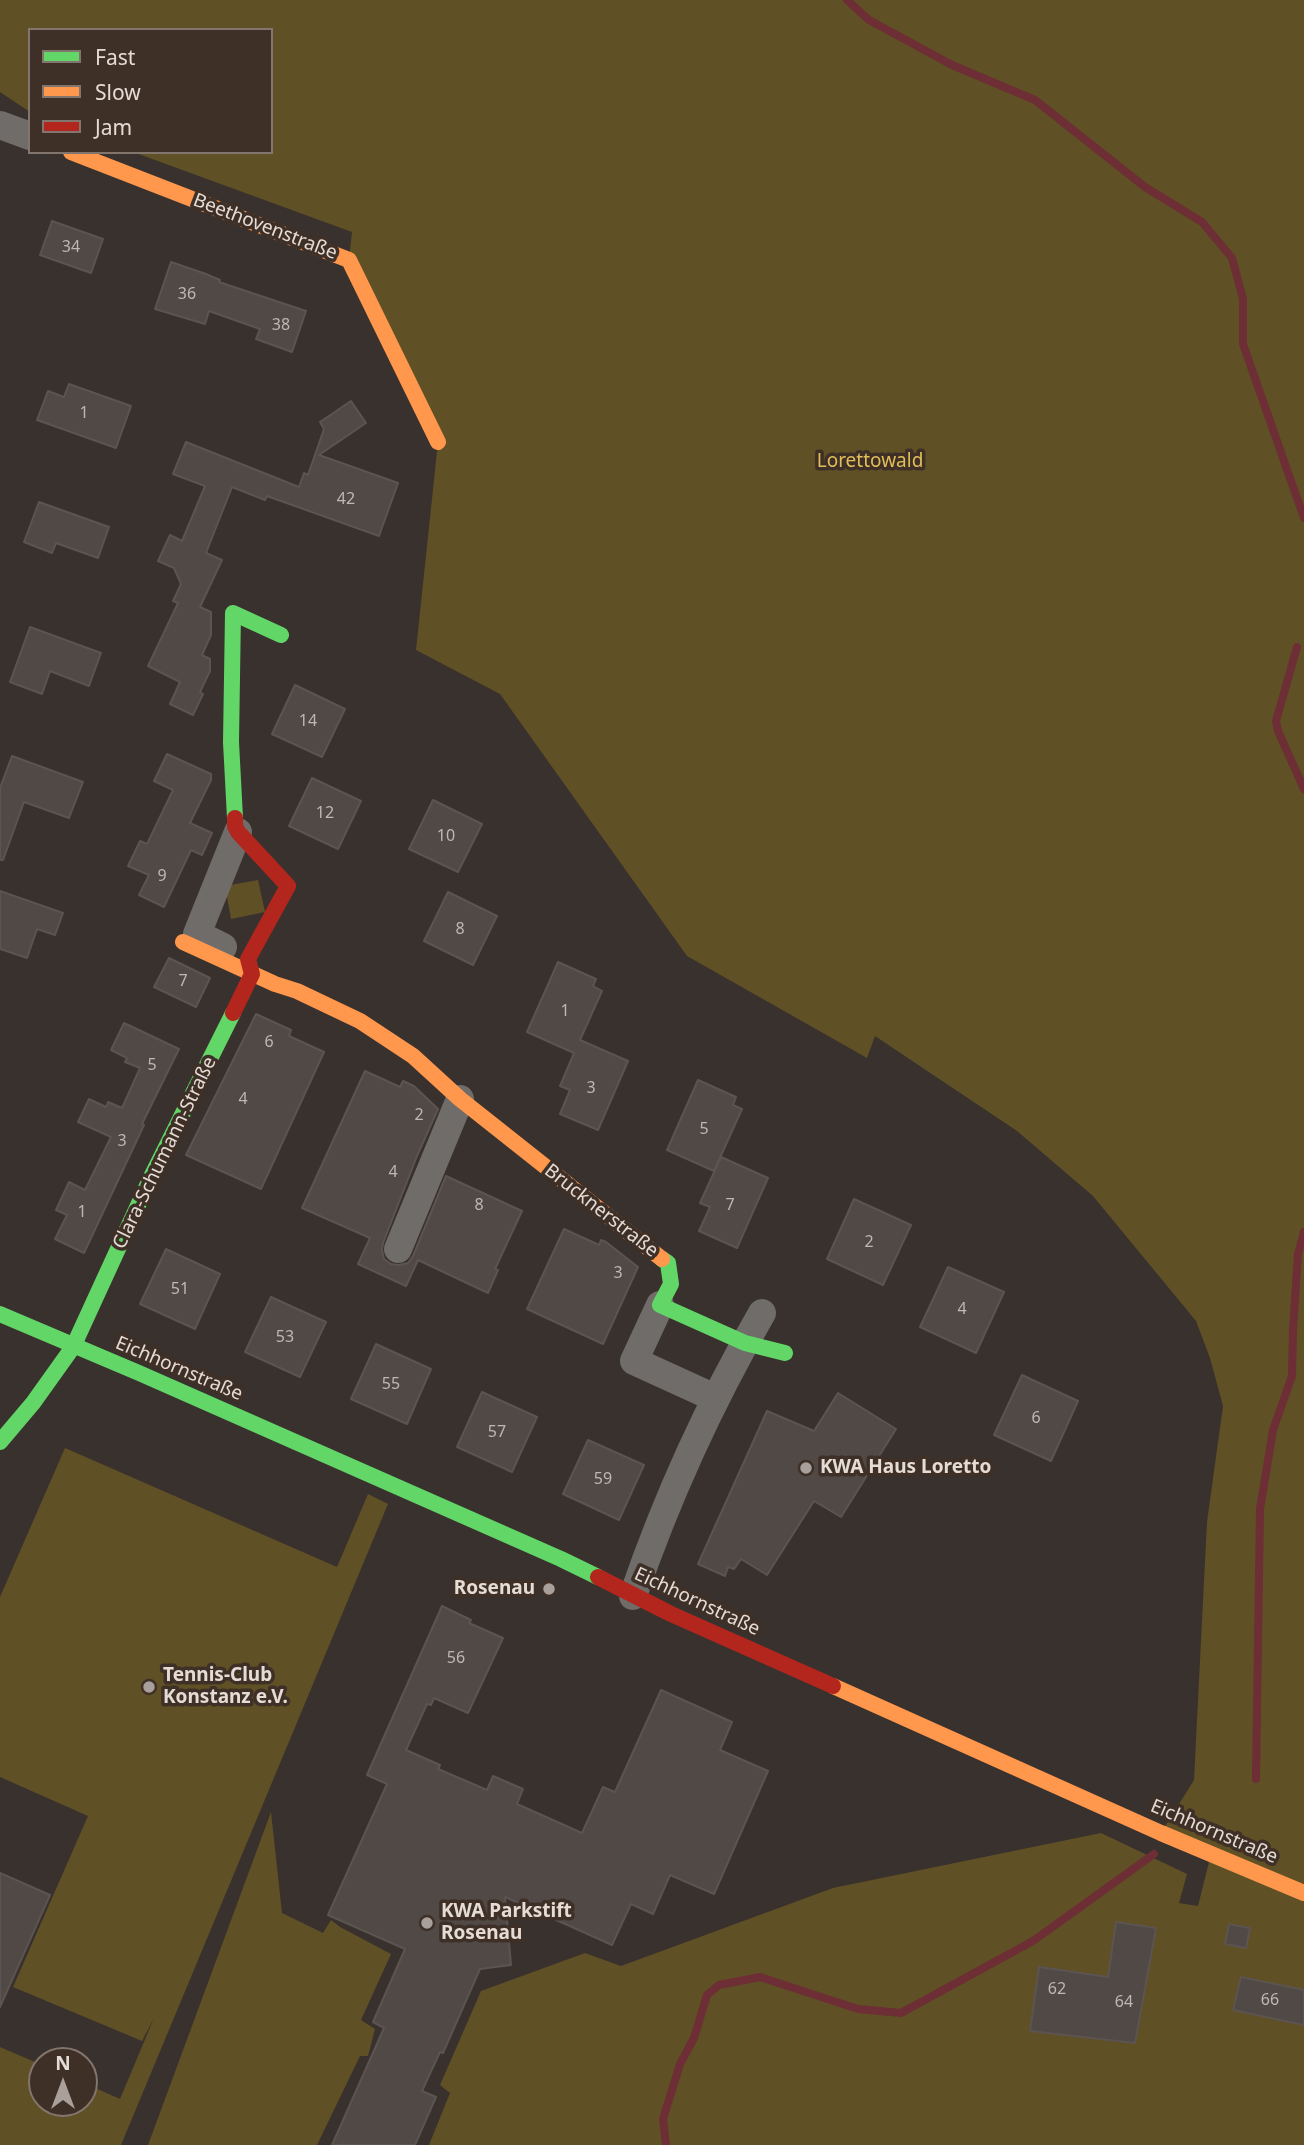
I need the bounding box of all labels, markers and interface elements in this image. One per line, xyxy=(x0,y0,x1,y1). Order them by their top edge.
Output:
legend xyxy=(28,28,273,154)
text: Fast xyxy=(95,43,135,71)
text: Slow xyxy=(95,78,141,106)
text: Jam xyxy=(95,113,132,141)
street label: Beethovenstraße xyxy=(190,189,340,265)
house number: 34 xyxy=(62,237,80,257)
house number: 36 xyxy=(178,284,196,304)
house number: 38 xyxy=(272,315,290,335)
house number: 1 xyxy=(79,403,89,423)
park label: Lorettowald xyxy=(817,451,923,473)
house number: 42 xyxy=(337,489,355,509)
house number: 14 xyxy=(299,711,317,731)
house number: 12 xyxy=(316,803,334,823)
house number: 10 xyxy=(437,826,455,846)
house number: 9 xyxy=(157,866,167,886)
house number: 8 xyxy=(455,919,465,939)
house number: 7 xyxy=(178,971,188,991)
house number: 1 xyxy=(560,1001,570,1021)
house number: 6 xyxy=(264,1032,274,1052)
street label: Clara-Schumann-Straße xyxy=(109,1053,221,1253)
house number: 5 xyxy=(147,1055,157,1075)
house number: 3 xyxy=(586,1078,596,1098)
house number: 4 xyxy=(238,1089,248,1109)
house number: 2 xyxy=(414,1105,424,1125)
house number: 5 xyxy=(699,1119,709,1139)
house number: 3 xyxy=(117,1131,127,1151)
street label: Brucknerstraße xyxy=(539,1159,663,1263)
house number: 4 xyxy=(388,1162,398,1182)
house number: 8 xyxy=(474,1195,484,1215)
house number: 7 xyxy=(725,1195,735,1215)
house number: 1 xyxy=(77,1202,87,1222)
house number: 2 xyxy=(864,1232,874,1252)
house number: 3 xyxy=(613,1263,623,1283)
house number: 51 xyxy=(171,1279,189,1299)
house number: 4 xyxy=(957,1299,967,1319)
house number: 53 xyxy=(276,1327,294,1347)
street label: Eichhornstraße xyxy=(112,1332,246,1406)
house number: 55 xyxy=(382,1374,400,1394)
house number: 6 xyxy=(1031,1408,1041,1428)
house number: 57 xyxy=(488,1422,506,1442)
place label: KWA Haus Loretto xyxy=(820,1457,991,1479)
marker: KWA Haus Loretto xyxy=(798,1460,814,1476)
house number: 59 xyxy=(594,1469,612,1489)
street label: Eichhornstraße xyxy=(631,1563,763,1641)
place label: Rosenau xyxy=(454,1578,535,1600)
marker: Rosenau xyxy=(541,1581,557,1597)
house number: 56 xyxy=(447,1648,465,1668)
place label: Tennis-Club Konstanz e.V. xyxy=(163,1665,288,1709)
marker: Tennis-Club Konstanz e.V. xyxy=(141,1679,157,1695)
street label: Eichhornstraße xyxy=(1147,1795,1281,1869)
place label: KWA Parkstift Rosenau xyxy=(441,1901,572,1945)
marker: KWA Parkstift Rosenau xyxy=(419,1915,435,1931)
house number: 62 xyxy=(1048,1979,1066,1999)
house number: 66 xyxy=(1261,1990,1279,2010)
house number: 64 xyxy=(1115,1992,1133,2012)
north arrow xyxy=(28,2047,98,2117)
text: N xyxy=(55,2050,71,2076)

